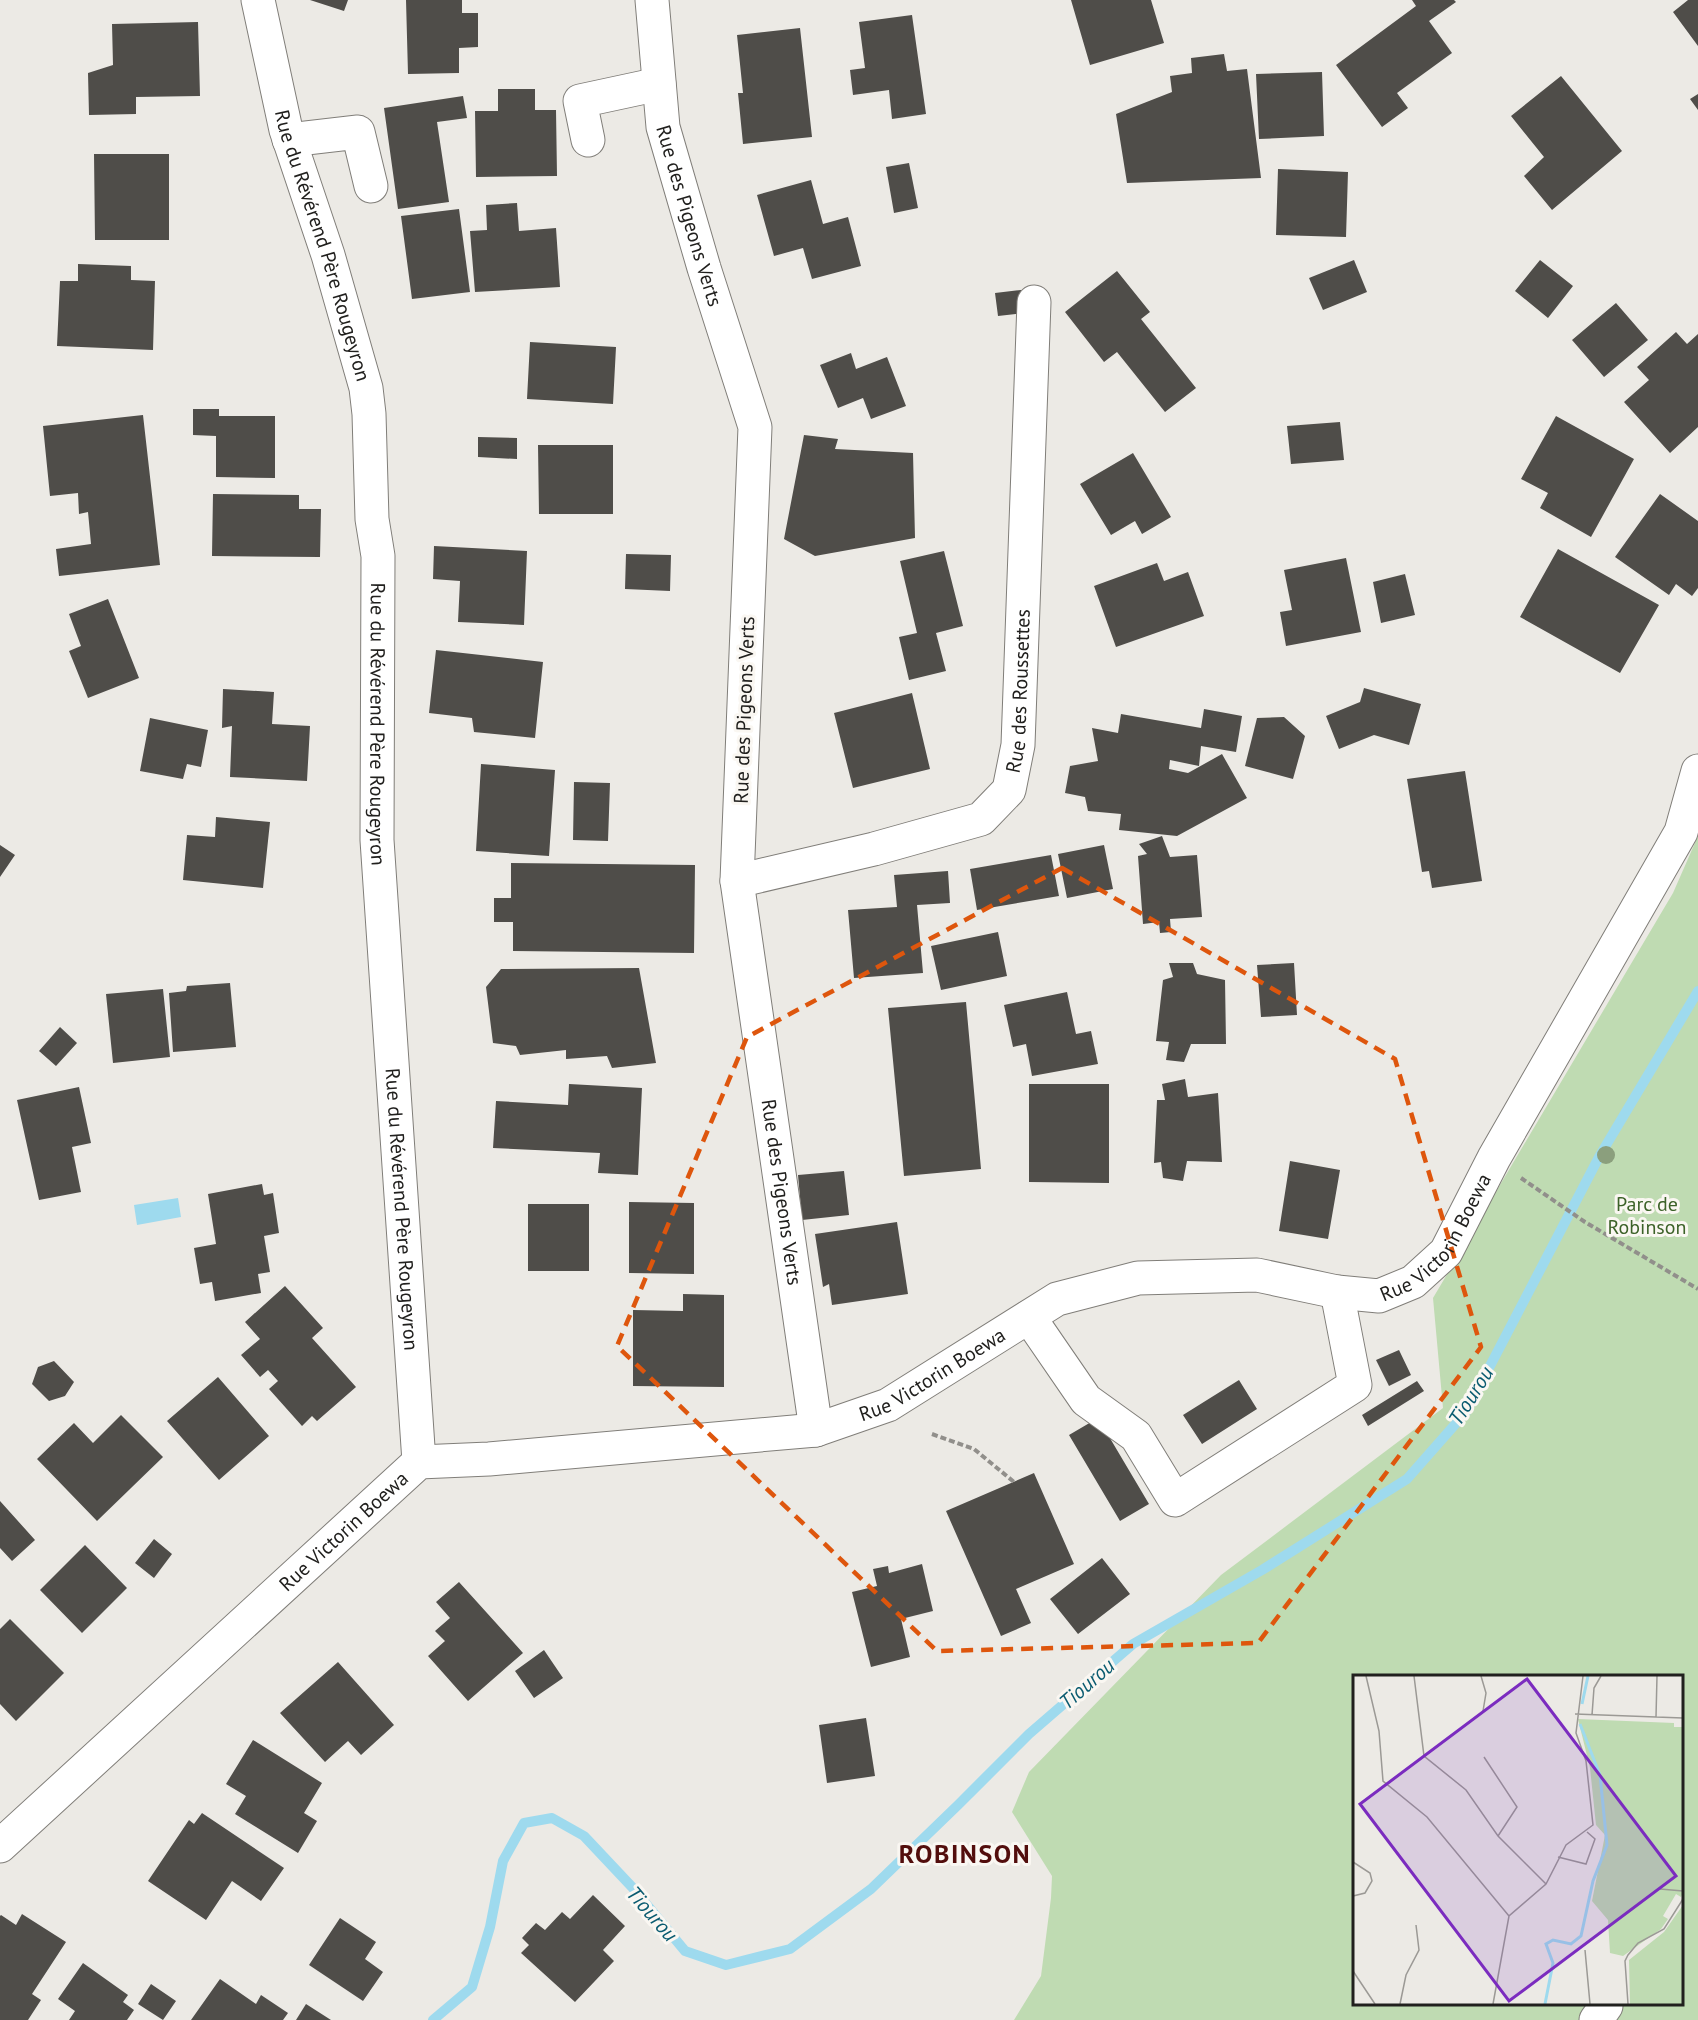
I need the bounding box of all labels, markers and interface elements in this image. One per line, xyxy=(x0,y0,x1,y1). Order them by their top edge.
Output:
street label: Rue du Révérend Père Rougeyron xyxy=(269,107,376,384)
street label: Rue des Pigeons Verts xyxy=(650,122,728,310)
street label: Rue du Révérend Père Rougeyron xyxy=(364,583,392,866)
street label: Rue des Roussettes xyxy=(1000,609,1036,775)
street label: Rue des Pigeons Verts xyxy=(728,616,760,804)
street label: Rue du Révérend Père Rougeyron xyxy=(379,1067,424,1351)
street label: Rue des Pigeons Verts xyxy=(756,1097,808,1287)
street label: Rue Victorin Boewa xyxy=(1376,1169,1497,1307)
park label: Parc de Robinson xyxy=(1608,1191,1686,1240)
street label: Rue Victorin Boewa xyxy=(855,1322,1010,1427)
water label: Tiourou xyxy=(1442,1361,1499,1430)
street label: Rue Victorin Boewa xyxy=(274,1465,414,1597)
water label: Tiourou xyxy=(1053,1652,1120,1715)
inset map xyxy=(1353,1675,1683,2005)
district label: ROBINSON xyxy=(899,1837,1031,1870)
water label: Tiourou xyxy=(621,1880,684,1947)

